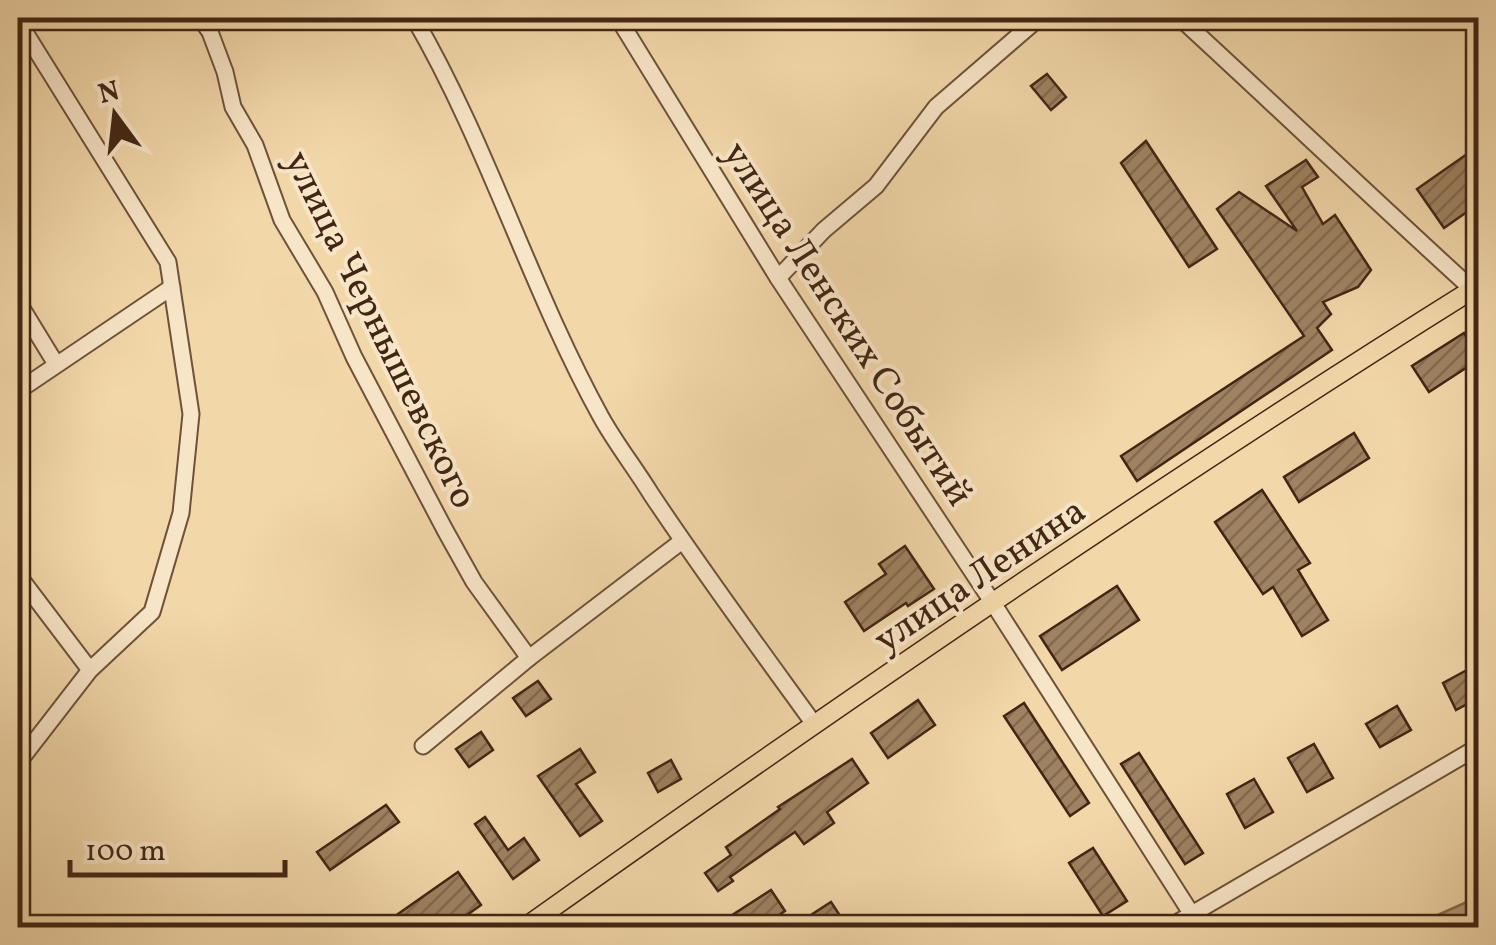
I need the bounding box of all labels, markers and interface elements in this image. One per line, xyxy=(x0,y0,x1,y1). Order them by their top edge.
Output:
north arrow xyxy=(65,65,165,165)
text: N xyxy=(94,72,124,115)
street label: улица Ленских Событий xyxy=(708,132,984,518)
street label: улица Чернышевского xyxy=(269,143,489,518)
street label: улица Ленина xyxy=(864,486,1098,667)
scale bar xyxy=(70,815,285,877)
text: 100 m xyxy=(85,831,166,873)

